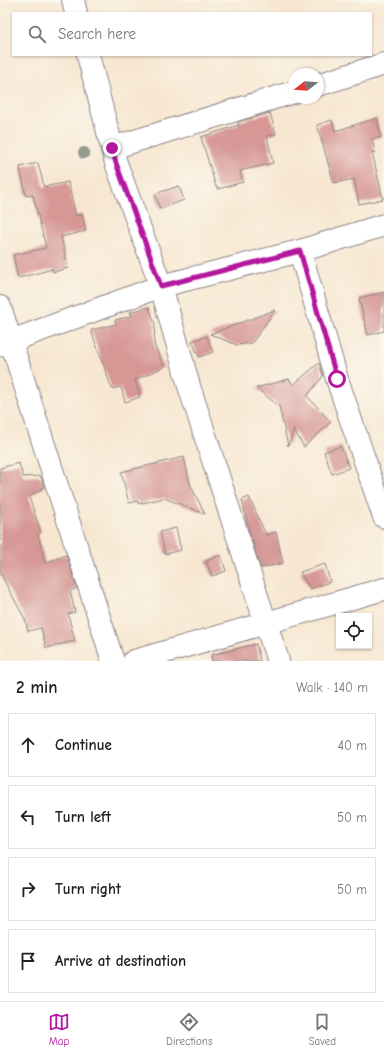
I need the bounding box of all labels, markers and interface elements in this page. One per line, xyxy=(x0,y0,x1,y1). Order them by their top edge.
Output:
search box xyxy=(12,12,372,56)
icon: search xyxy=(26,23,48,45)
text: Search here xyxy=(58,25,136,43)
north arrow xyxy=(288,68,324,104)
route end xyxy=(103,139,121,157)
route start xyxy=(328,370,346,388)
map controls xyxy=(336,613,372,649)
button: locate xyxy=(336,613,372,649)
text: 2 min xyxy=(16,678,57,697)
text: Walk · 140 m xyxy=(296,680,368,695)
icon: ahead xyxy=(17,734,39,756)
text: Continue xyxy=(55,736,112,754)
text: 40 m xyxy=(338,738,367,753)
icon: left xyxy=(17,806,39,828)
text: Turn left xyxy=(55,808,111,826)
text: 50 m xyxy=(337,810,367,825)
icon: right xyxy=(17,878,39,900)
text: Turn right xyxy=(55,880,121,898)
text: 50 m xyxy=(337,882,367,897)
icon: arrive xyxy=(17,950,39,972)
text: Arrive at destination xyxy=(55,952,186,970)
tab: Map xyxy=(48,1011,70,1048)
tab: Directions xyxy=(166,1011,213,1048)
tab: Saved xyxy=(309,1011,336,1048)

